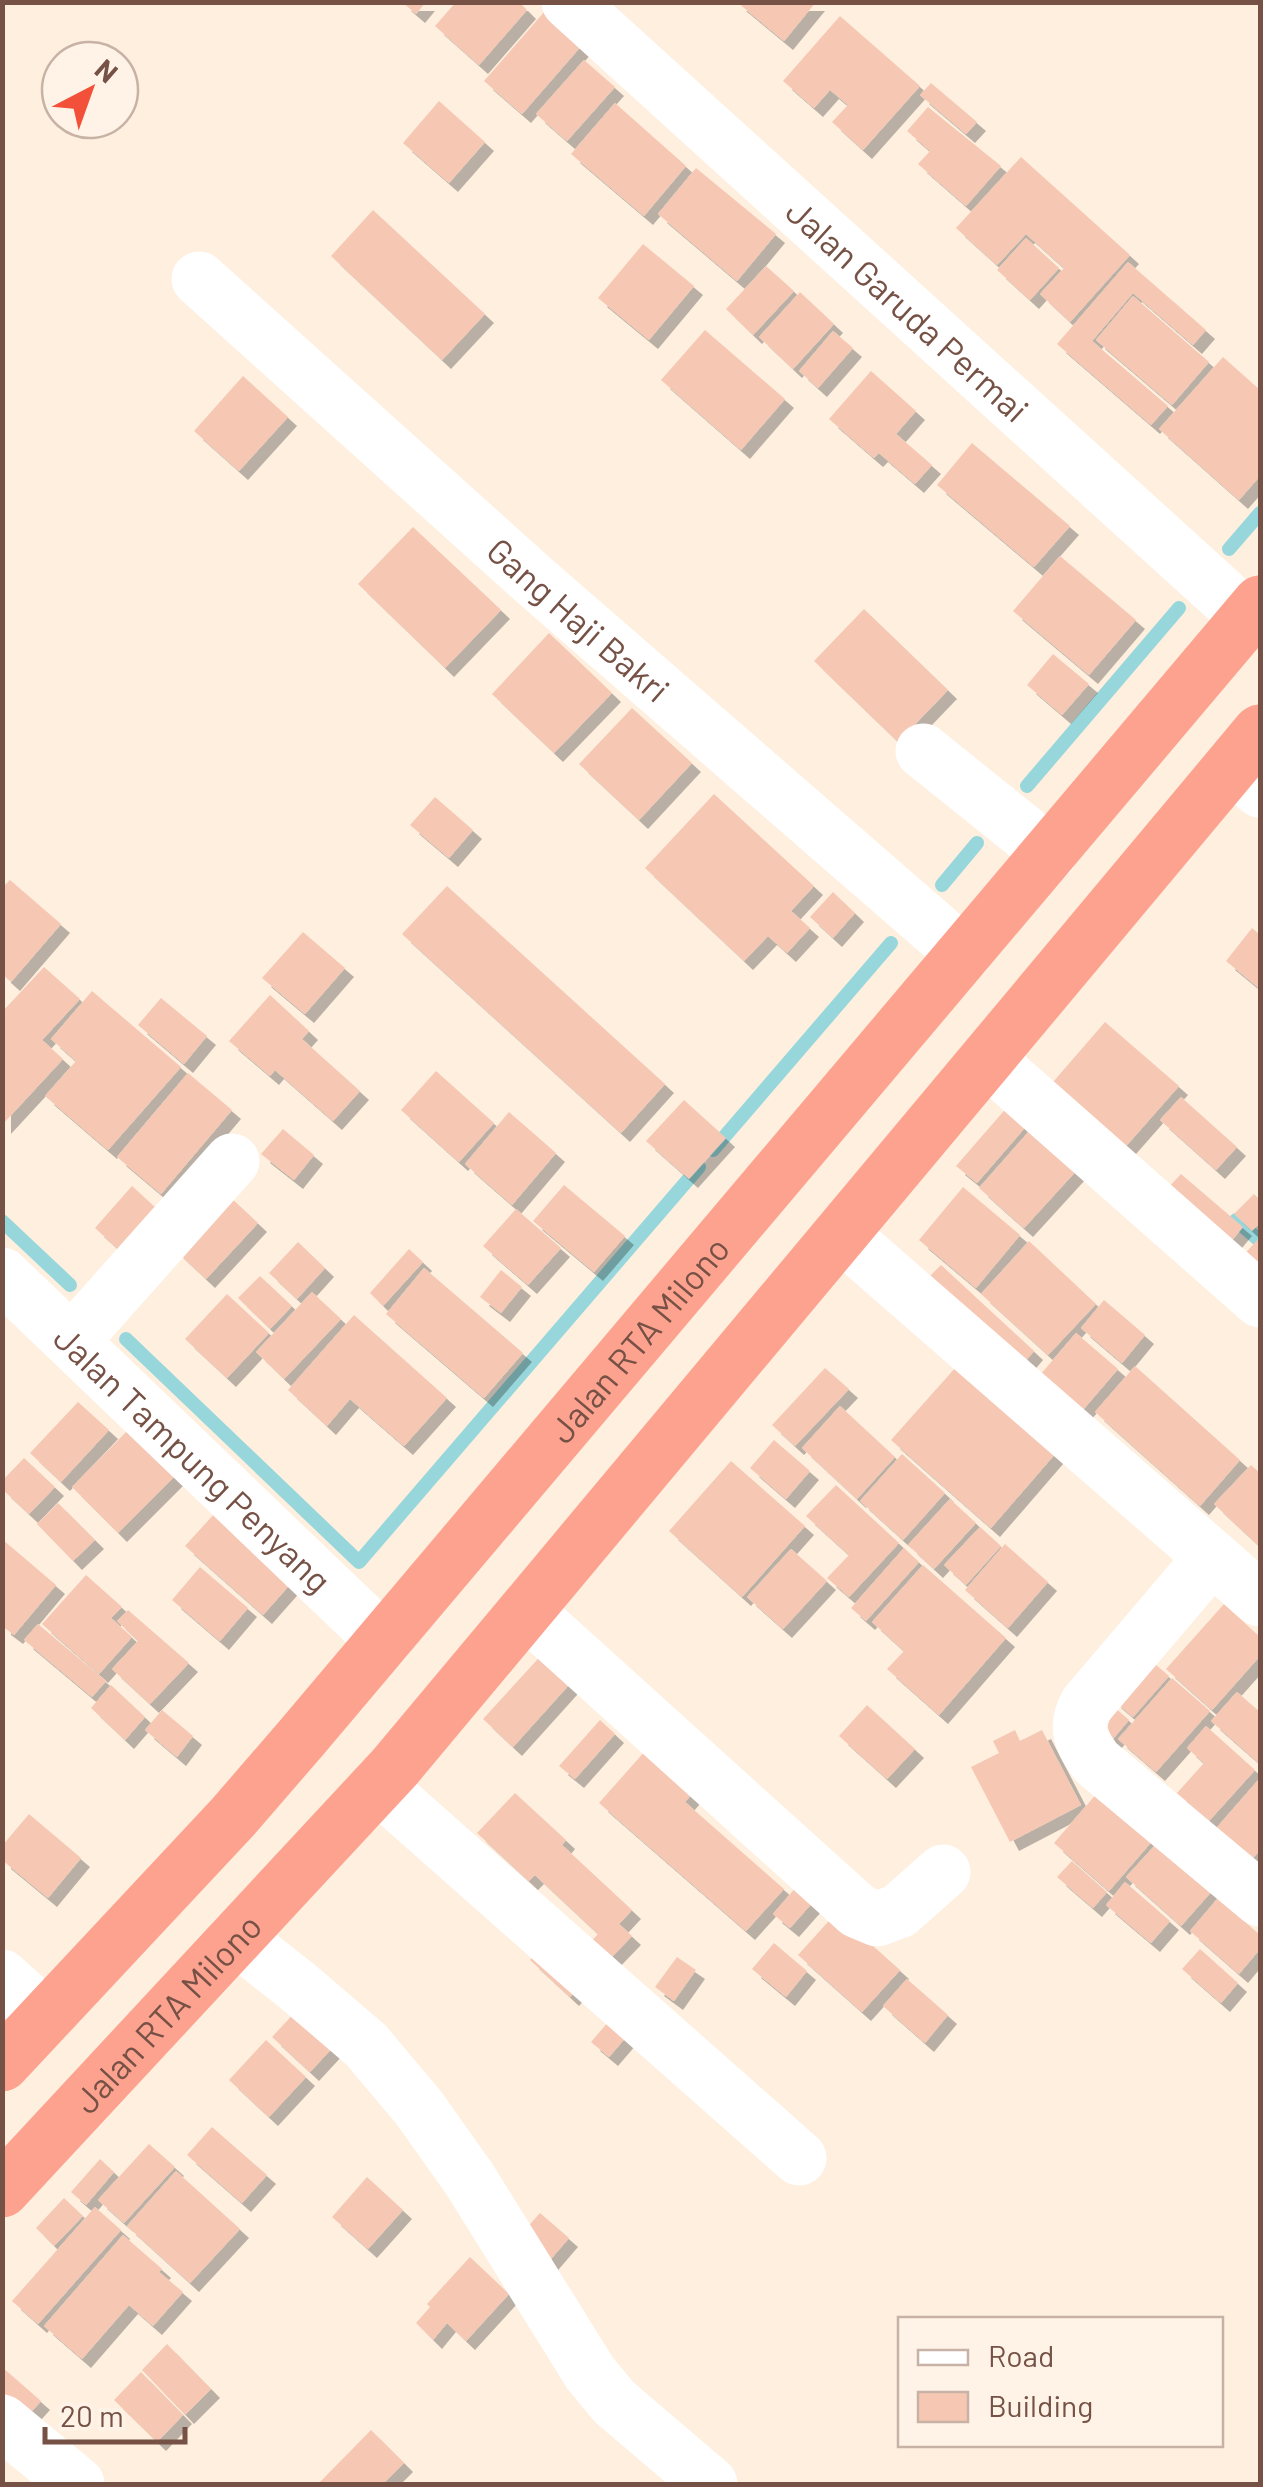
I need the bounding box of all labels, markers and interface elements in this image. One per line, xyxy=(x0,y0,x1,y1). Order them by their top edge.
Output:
north arrow xyxy=(40,40,140,140)
text: N xyxy=(89,51,125,89)
street label: Jalan Garuda Permai xyxy=(779,189,1038,430)
street label: Gang Haji Bakri xyxy=(479,528,679,710)
street label: Jalan RTA Milono xyxy=(540,1227,737,1450)
street label: Jalan Tampung Penyang xyxy=(46,1316,341,1601)
street label: Jalan RTA Milono xyxy=(64,1905,269,2121)
legend xyxy=(898,2317,1223,2447)
text: Road xyxy=(988,2337,1054,2373)
scale bar xyxy=(45,2382,185,2444)
text: Building xyxy=(988,2387,1093,2423)
text: 20 m xyxy=(60,2397,124,2433)

